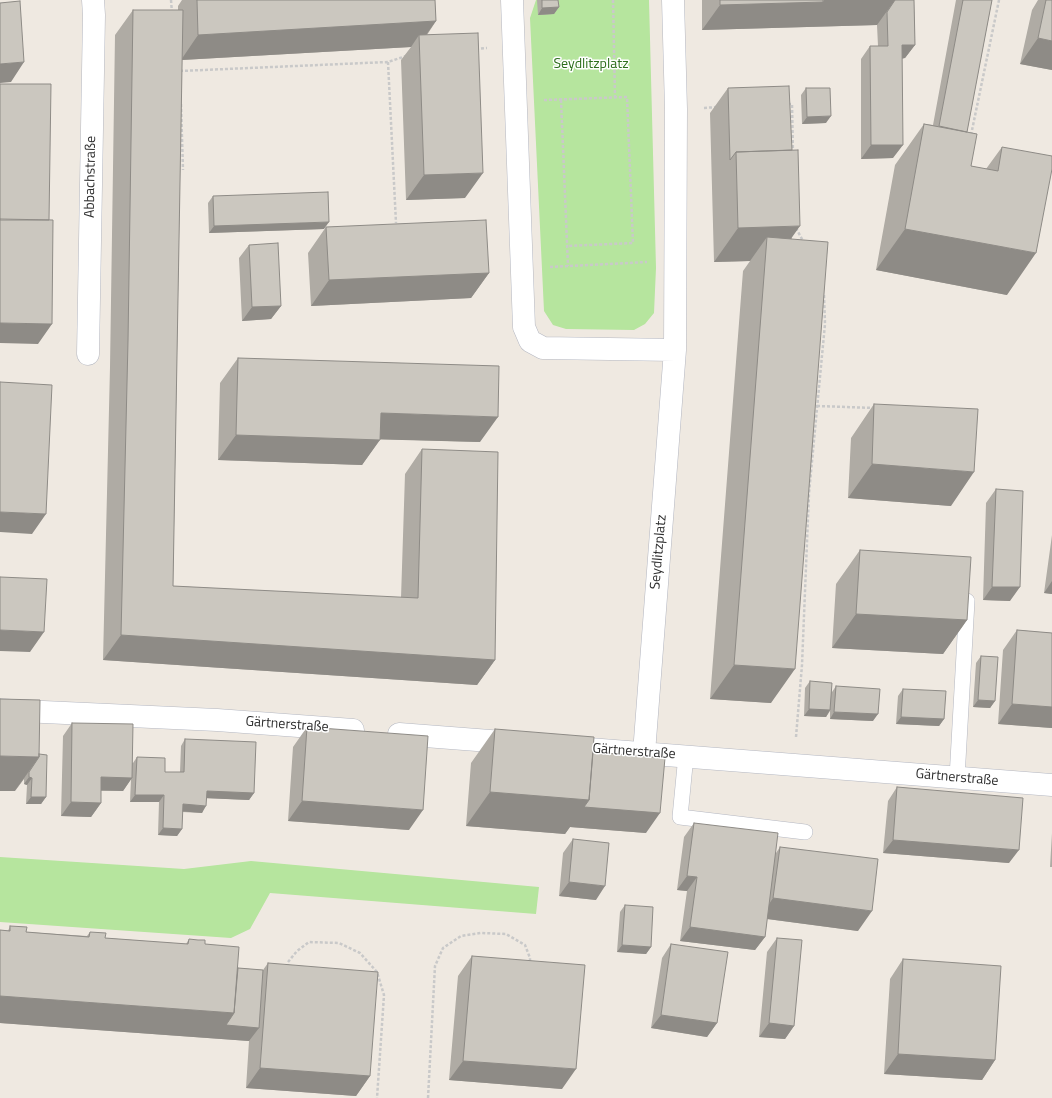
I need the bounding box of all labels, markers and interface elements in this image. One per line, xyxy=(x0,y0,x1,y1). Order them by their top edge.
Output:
park label: Seydlitzplatz xyxy=(553,57,629,73)
street label: Abbachstraße xyxy=(82,136,100,218)
street label: Seydlitzplatz xyxy=(647,514,671,590)
street label: Gärtnerstraße xyxy=(245,714,329,736)
street label: Gärtnerstraße xyxy=(592,741,676,763)
street label: Gärtnerstraße xyxy=(915,766,999,790)

